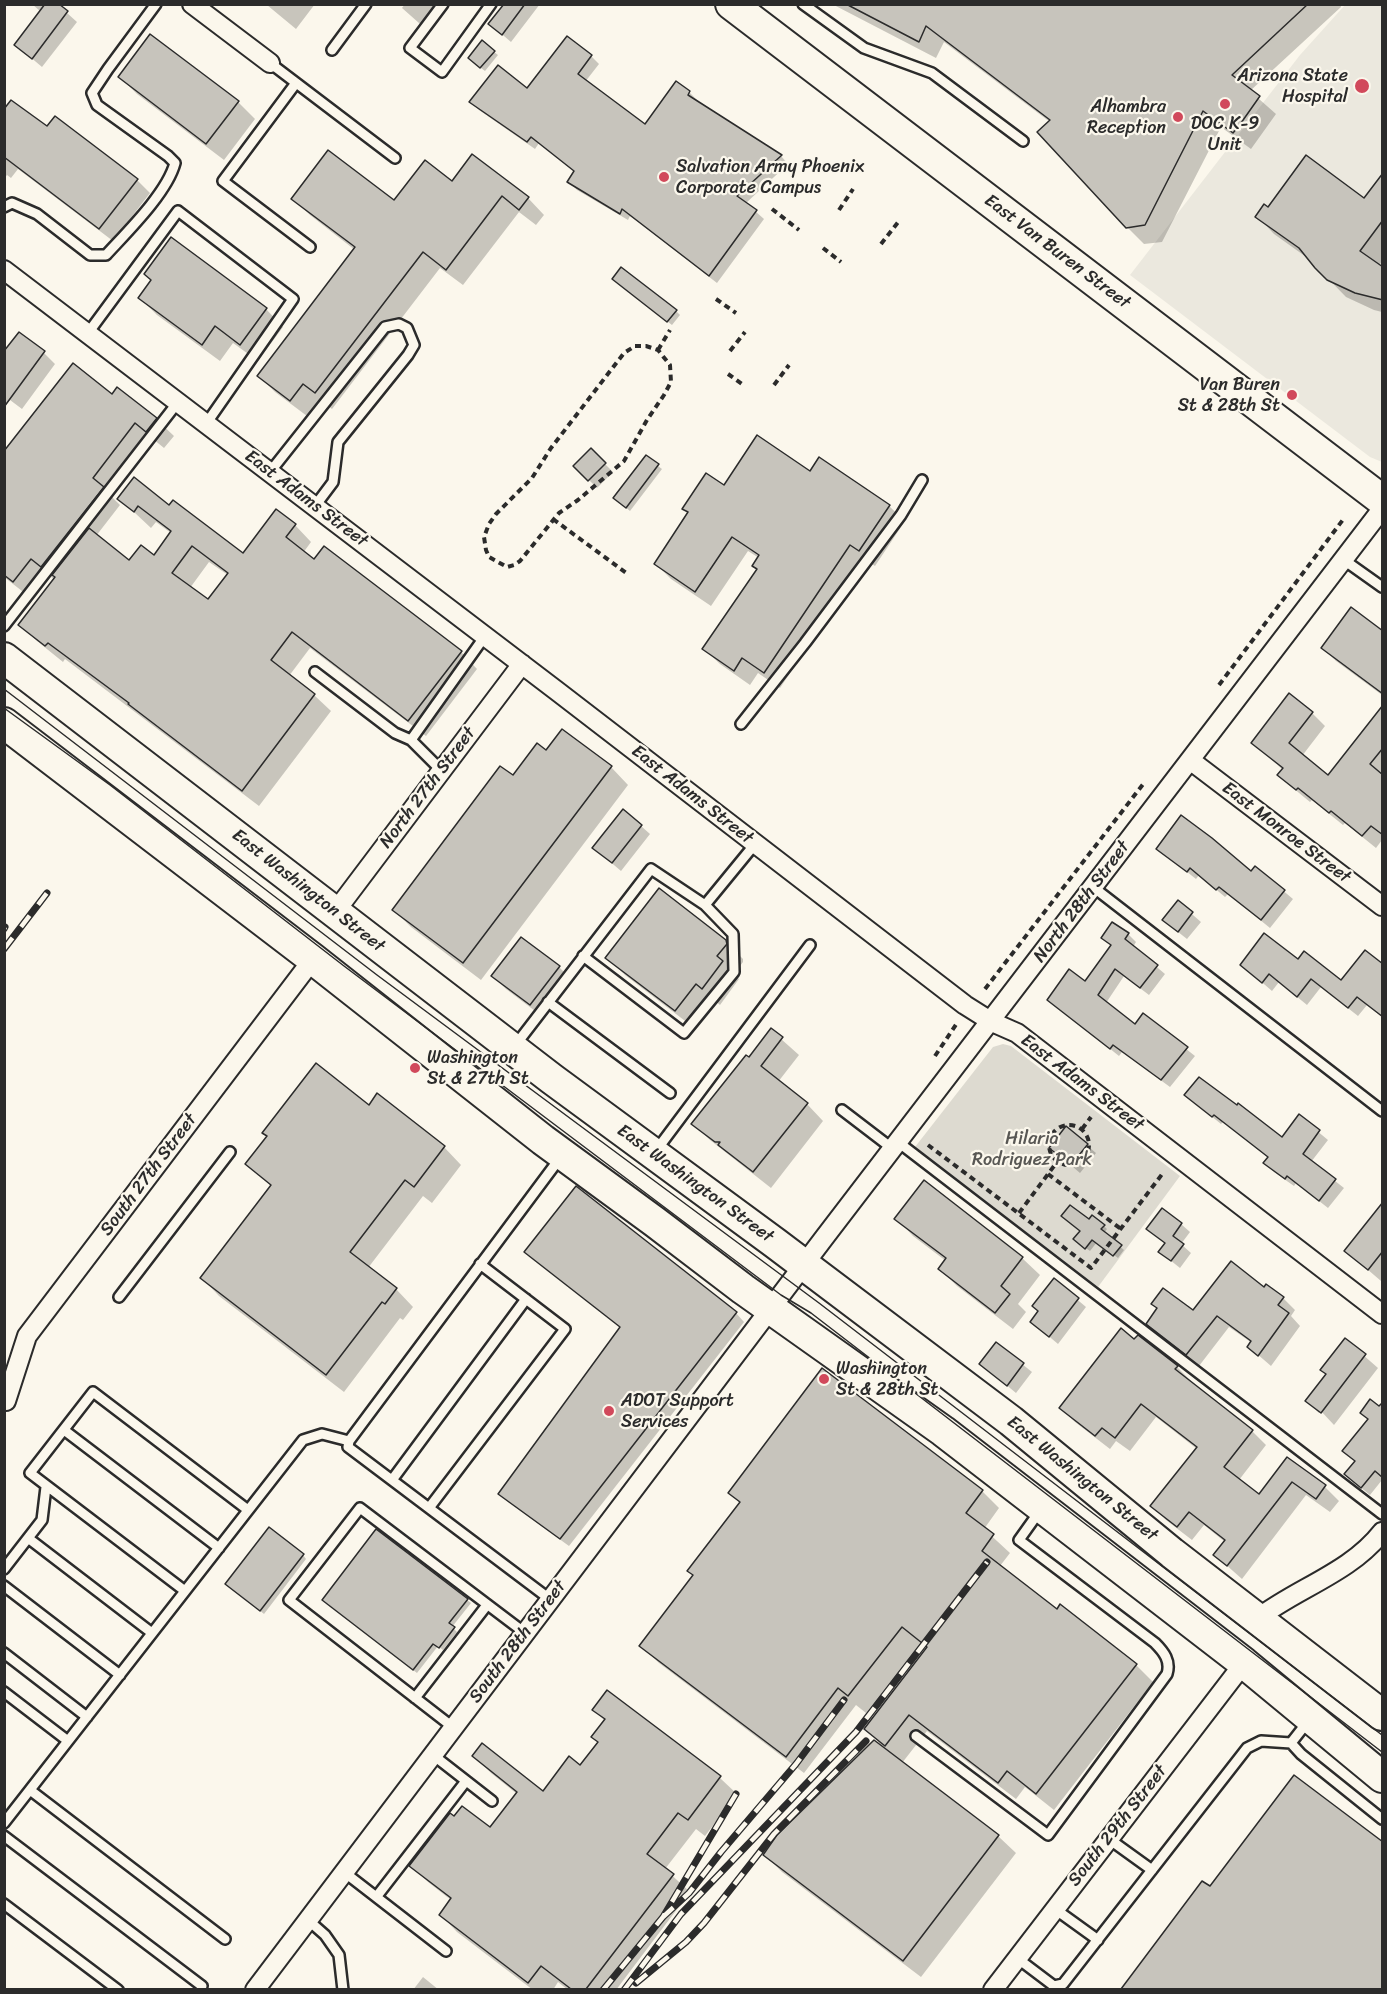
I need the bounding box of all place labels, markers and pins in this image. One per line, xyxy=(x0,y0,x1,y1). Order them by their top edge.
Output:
place label: Arizona State Hospital xyxy=(1237,65,1348,107)
marker: Arizona State Hospital xyxy=(1353,77,1371,95)
place label: Alhambra Reception xyxy=(1087,96,1166,138)
marker: DOC K-9 Unit xyxy=(1218,97,1232,111)
marker: Alhambra Reception xyxy=(1171,110,1185,124)
place label: DOC K-9 Unit xyxy=(1191,113,1259,156)
place label: Salvation Army Phoenix Corporate Campus xyxy=(676,156,864,198)
marker: Salvation Army Phoenix Corporate Campus xyxy=(657,170,671,184)
place label: Van Buren St & 28th St xyxy=(1178,374,1280,416)
marker: Van Buren St & 28th St xyxy=(1285,388,1299,402)
place label: Washington St & 27th St xyxy=(427,1047,529,1090)
marker: Washington St & 27th St xyxy=(408,1061,422,1075)
place label: Washington St & 28th St xyxy=(836,1358,938,1400)
marker: Washington St & 28th St xyxy=(817,1372,831,1386)
place label: ADOT Support Services xyxy=(621,1390,734,1432)
marker: ADOT Support Services xyxy=(602,1404,616,1418)

